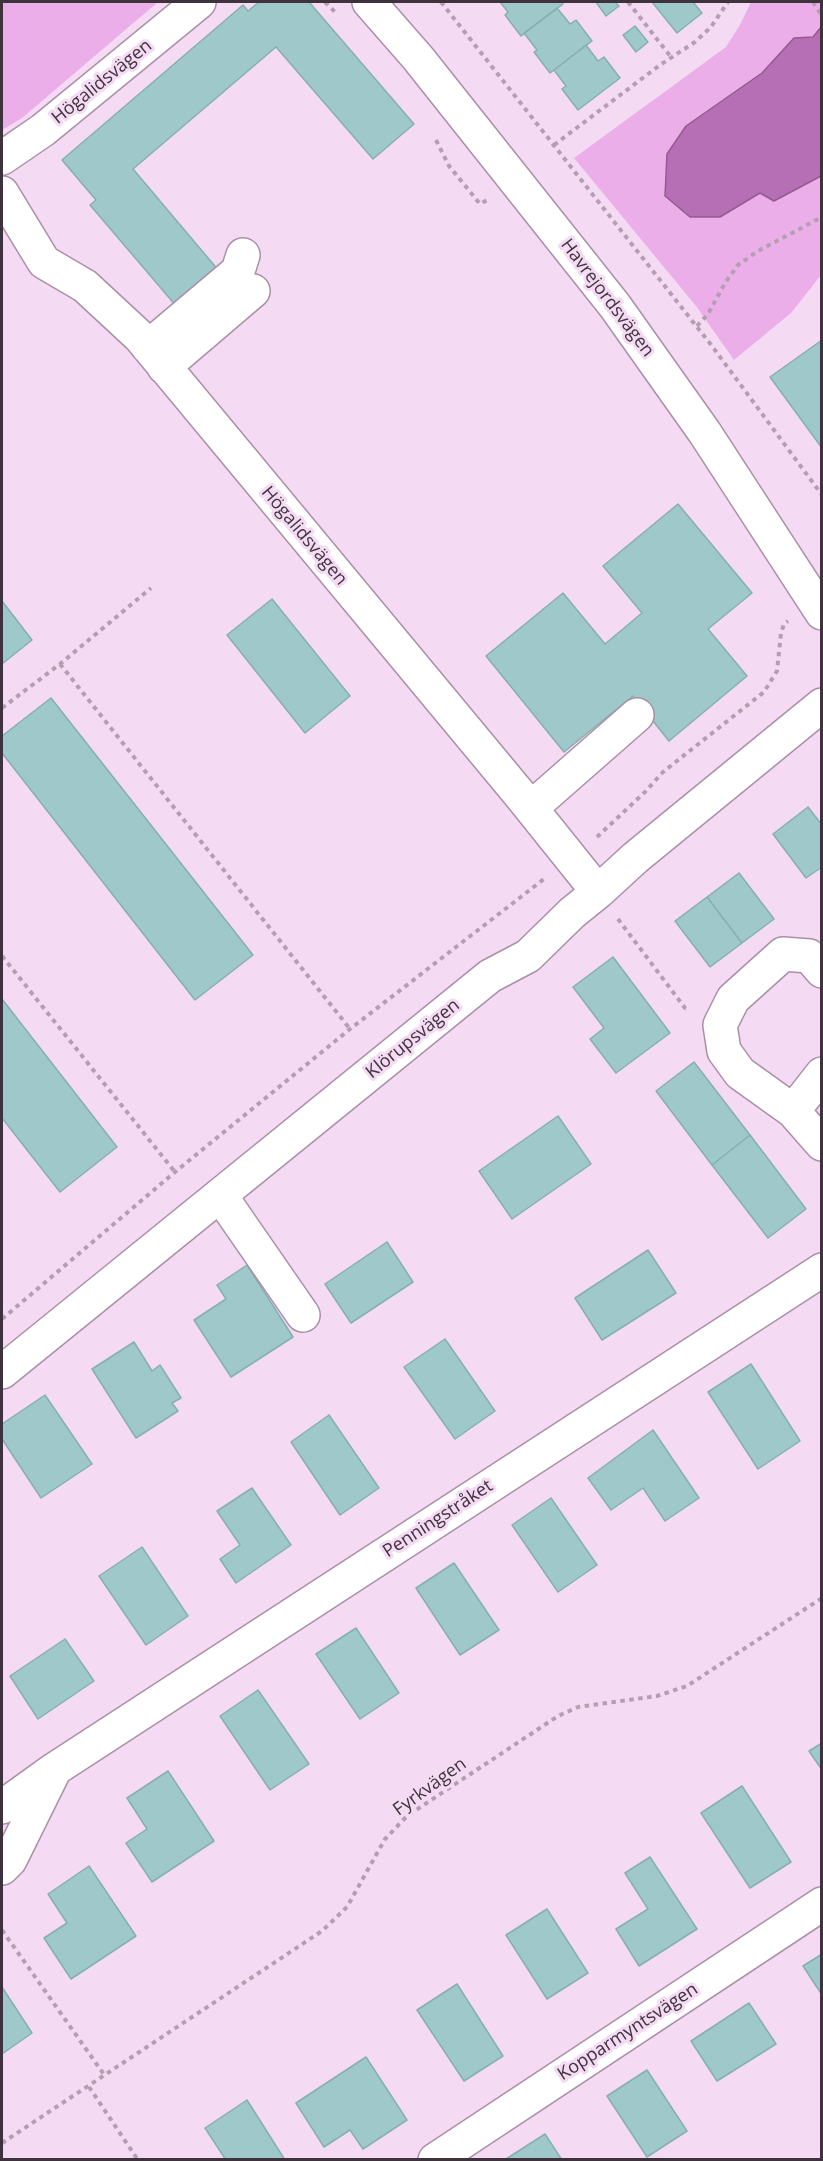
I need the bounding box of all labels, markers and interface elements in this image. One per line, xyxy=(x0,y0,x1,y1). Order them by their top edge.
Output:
street label: Högalidsvägen xyxy=(48,35,156,129)
street label: Havrejordsvägen xyxy=(556,235,658,361)
street label: Högalidsvägen xyxy=(256,482,352,590)
street label: Klörupsvägen xyxy=(362,995,464,1083)
street label: Penningstråket xyxy=(379,1475,497,1563)
street label: Fyrkvägen xyxy=(389,1753,471,1821)
street label: Kopparmyntsvägen xyxy=(554,1979,702,2085)

